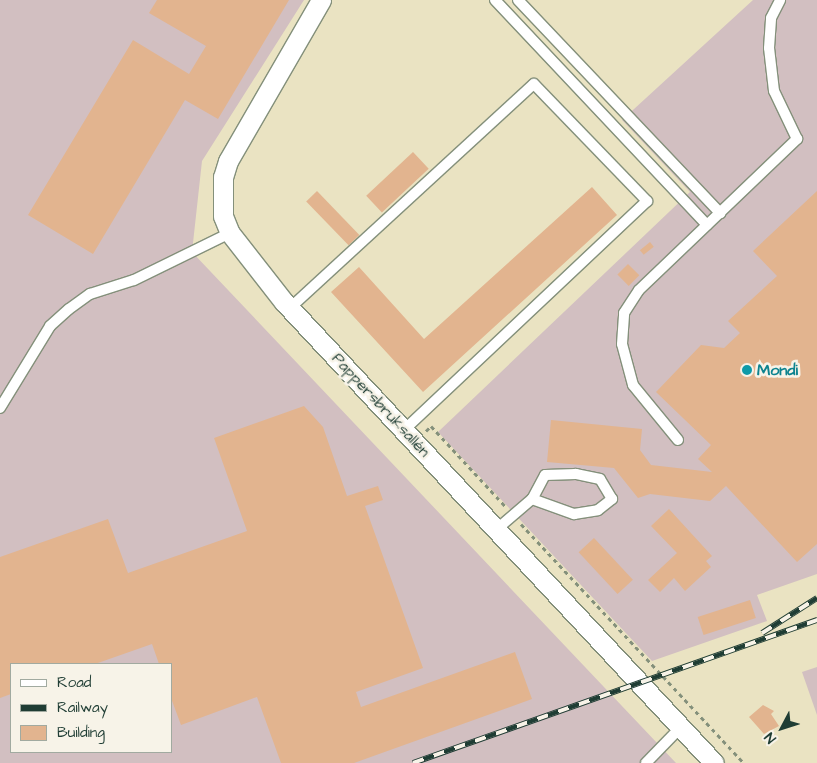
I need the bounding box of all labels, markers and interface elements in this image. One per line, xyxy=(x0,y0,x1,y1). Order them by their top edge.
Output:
street label: Pappersbruksallén xyxy=(328,349,434,461)
place label: Mondi xyxy=(757,360,798,380)
marker: Mondi xyxy=(741,364,753,376)
legend xyxy=(10,663,172,753)
text: Road xyxy=(57,672,91,693)
text: Railway xyxy=(57,697,108,718)
north arrow xyxy=(757,703,807,753)
text: Building xyxy=(57,722,105,743)
text: N xyxy=(760,728,781,747)

